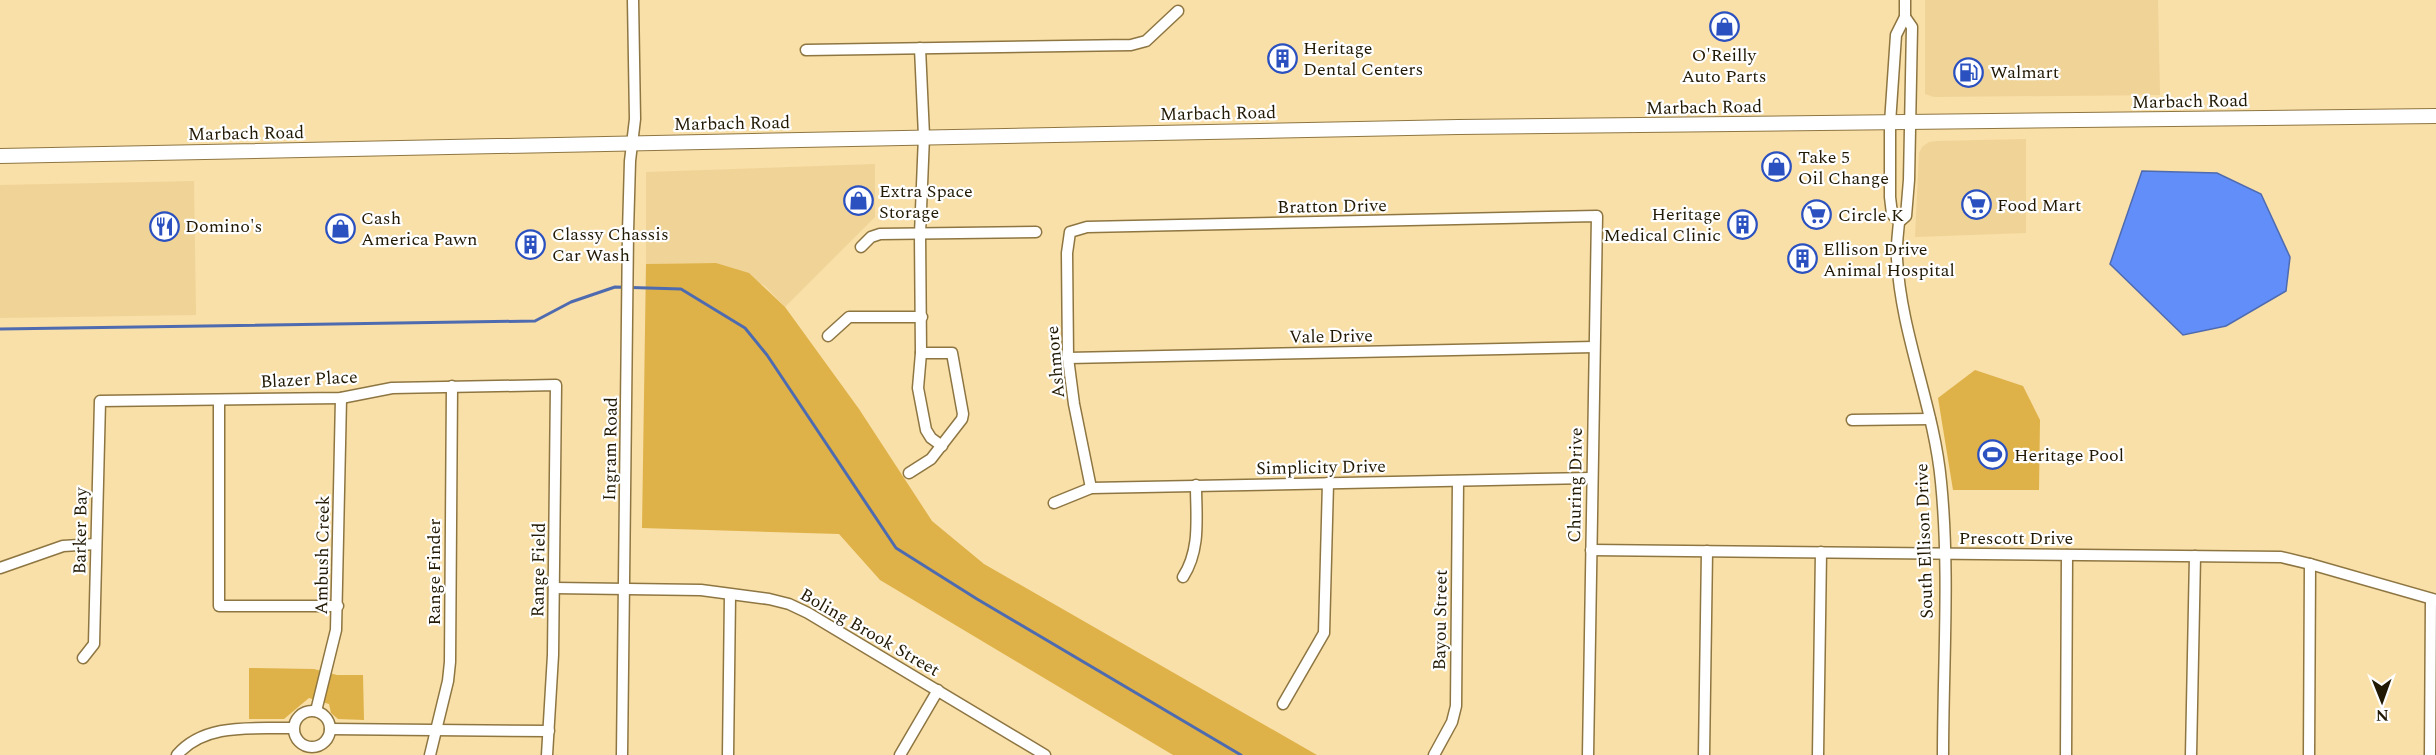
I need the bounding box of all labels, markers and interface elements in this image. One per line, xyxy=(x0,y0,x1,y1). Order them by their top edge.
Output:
shop icon: O'Reilly Auto Parts xyxy=(1708,10,1740,42)
place label: Heritage Dental Centers xyxy=(1303,35,1423,83)
building icon: Heritage Dental Centers xyxy=(1266,42,1298,74)
place label: O'Reilly Auto Parts xyxy=(1681,42,1767,90)
fuel station icon: Walmart xyxy=(1953,56,1985,88)
place label: Walmart xyxy=(1990,59,2059,86)
street label: Marbach Road xyxy=(2132,87,2248,116)
street label: Marbach Road xyxy=(1646,93,1762,122)
street label: Marbach Road xyxy=(1160,99,1276,128)
street label: Marbach Road xyxy=(674,109,790,138)
street label: Marbach Road xyxy=(188,119,304,148)
place label: Take 5 Oil Change xyxy=(1798,144,1889,192)
shop icon: Take 5 Oil Change xyxy=(1761,151,1793,183)
place label: Extra Space Storage xyxy=(879,178,973,226)
shop icon: Extra Space Storage xyxy=(842,185,874,217)
supermarket icon: Food Mart xyxy=(1960,189,1992,221)
street label: Bratton Drive xyxy=(1277,192,1387,221)
place label: Food Mart xyxy=(1997,192,2081,219)
supermarket icon: Circle K xyxy=(1801,199,1833,231)
place label: Heritage Medical Clinic xyxy=(1604,201,1721,249)
place label: Circle K xyxy=(1838,202,1904,229)
place label: Cash America Pawn xyxy=(361,205,477,253)
building icon: Heritage Medical Clinic xyxy=(1726,208,1758,240)
restaurant icon: Domino's xyxy=(148,210,180,242)
shop icon: Cash America Pawn xyxy=(324,212,356,244)
place label: Domino's xyxy=(185,213,262,240)
place label: Classy Chassis Car Wash xyxy=(552,221,669,269)
building icon: Classy Chassis Car Wash xyxy=(515,228,547,260)
place label: Ellison Drive Animal Hospital xyxy=(1823,236,1955,284)
building icon: Ellison Drive Animal Hospital xyxy=(1786,243,1818,275)
street label: Vale Drive xyxy=(1289,322,1373,351)
street label: Ashmore xyxy=(1039,325,1072,399)
street label: Blazer Place xyxy=(260,363,358,396)
street label: Ingram Road xyxy=(596,397,625,501)
street label: Churing Drive xyxy=(1561,427,1590,543)
sports icon: Heritage Pool xyxy=(1977,439,2009,471)
place label: Heritage Pool xyxy=(2014,442,2124,469)
street label: Simplicity Drive xyxy=(1256,453,1386,482)
street label: South Ellison Drive xyxy=(1908,463,1941,619)
street label: Barker Bay xyxy=(66,486,95,575)
street label: Ambush Creek xyxy=(308,495,337,615)
street label: Range Finder xyxy=(421,518,448,626)
street label: Range Field xyxy=(524,522,553,618)
street label: Prescott Drive xyxy=(1959,525,2073,552)
street label: Bayou Street xyxy=(1426,569,1455,671)
street label: Boling Brook Street xyxy=(795,581,945,684)
north arrow xyxy=(2352,671,2412,731)
text: N xyxy=(2376,703,2389,727)

